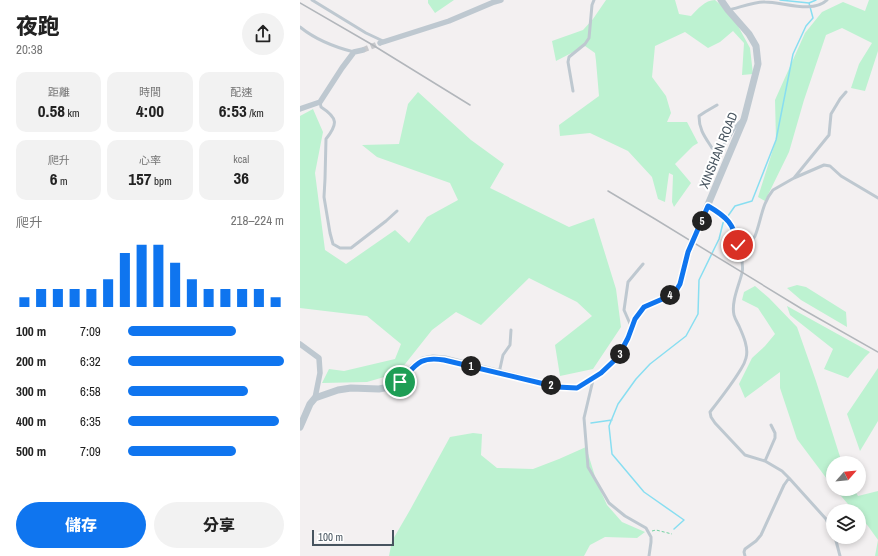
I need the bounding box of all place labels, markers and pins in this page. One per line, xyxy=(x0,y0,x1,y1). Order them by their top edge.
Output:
pin: 5 xyxy=(692,211,712,231)
pin xyxy=(721,228,755,262)
pin: 4 xyxy=(660,285,680,305)
pin: 3 xyxy=(610,344,630,364)
pin: 1 xyxy=(461,356,481,376)
pin xyxy=(383,365,417,399)
pin: 2 xyxy=(541,375,561,395)

